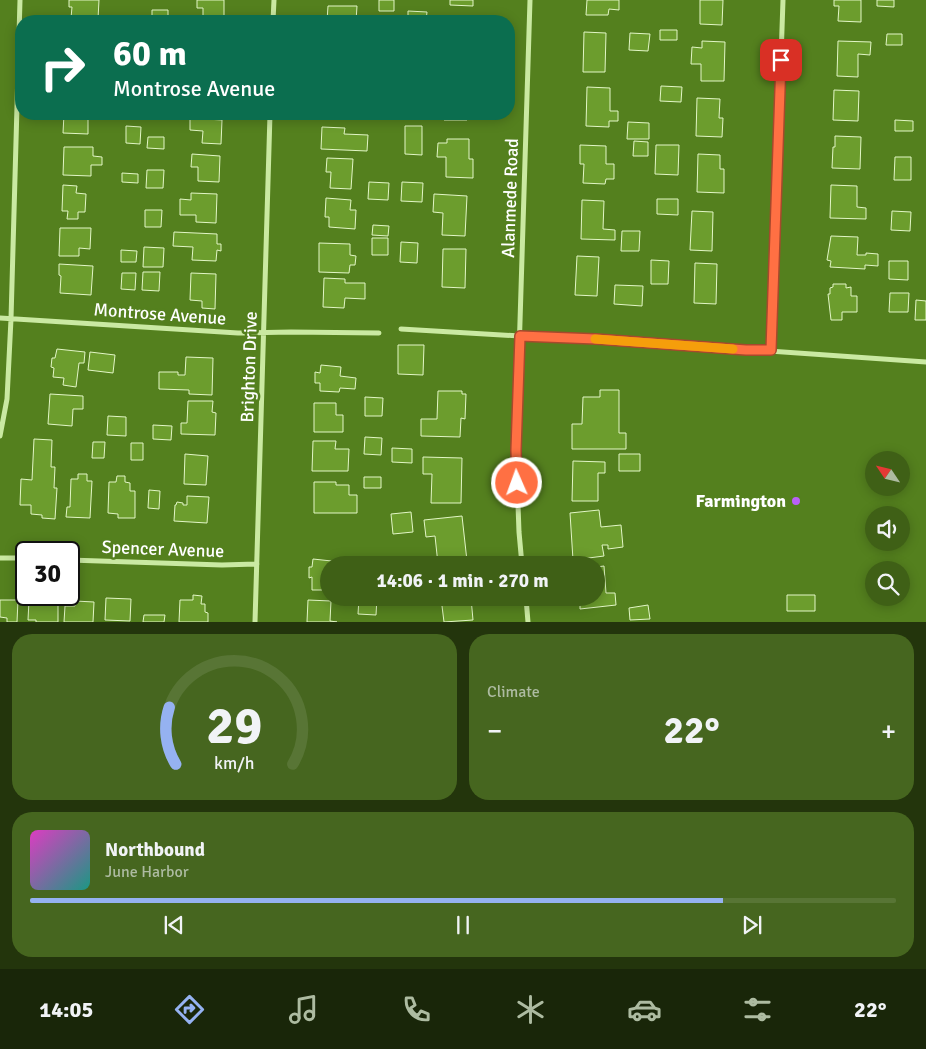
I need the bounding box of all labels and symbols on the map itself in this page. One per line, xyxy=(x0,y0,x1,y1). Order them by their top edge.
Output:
pin xyxy=(760,39,802,81)
street label: Alanmede Road xyxy=(497,138,523,258)
street label: Montrose Avenue xyxy=(93,298,227,330)
street label: Brighton Drive xyxy=(236,311,262,423)
north arrow xyxy=(865,451,910,496)
position arrow xyxy=(490,456,542,508)
place label: Farmington xyxy=(695,490,786,512)
marker: Farmington xyxy=(790,495,802,507)
street label: Spencer Avenue xyxy=(101,536,225,562)
speed limit sign: 30 xyxy=(15,541,80,606)

